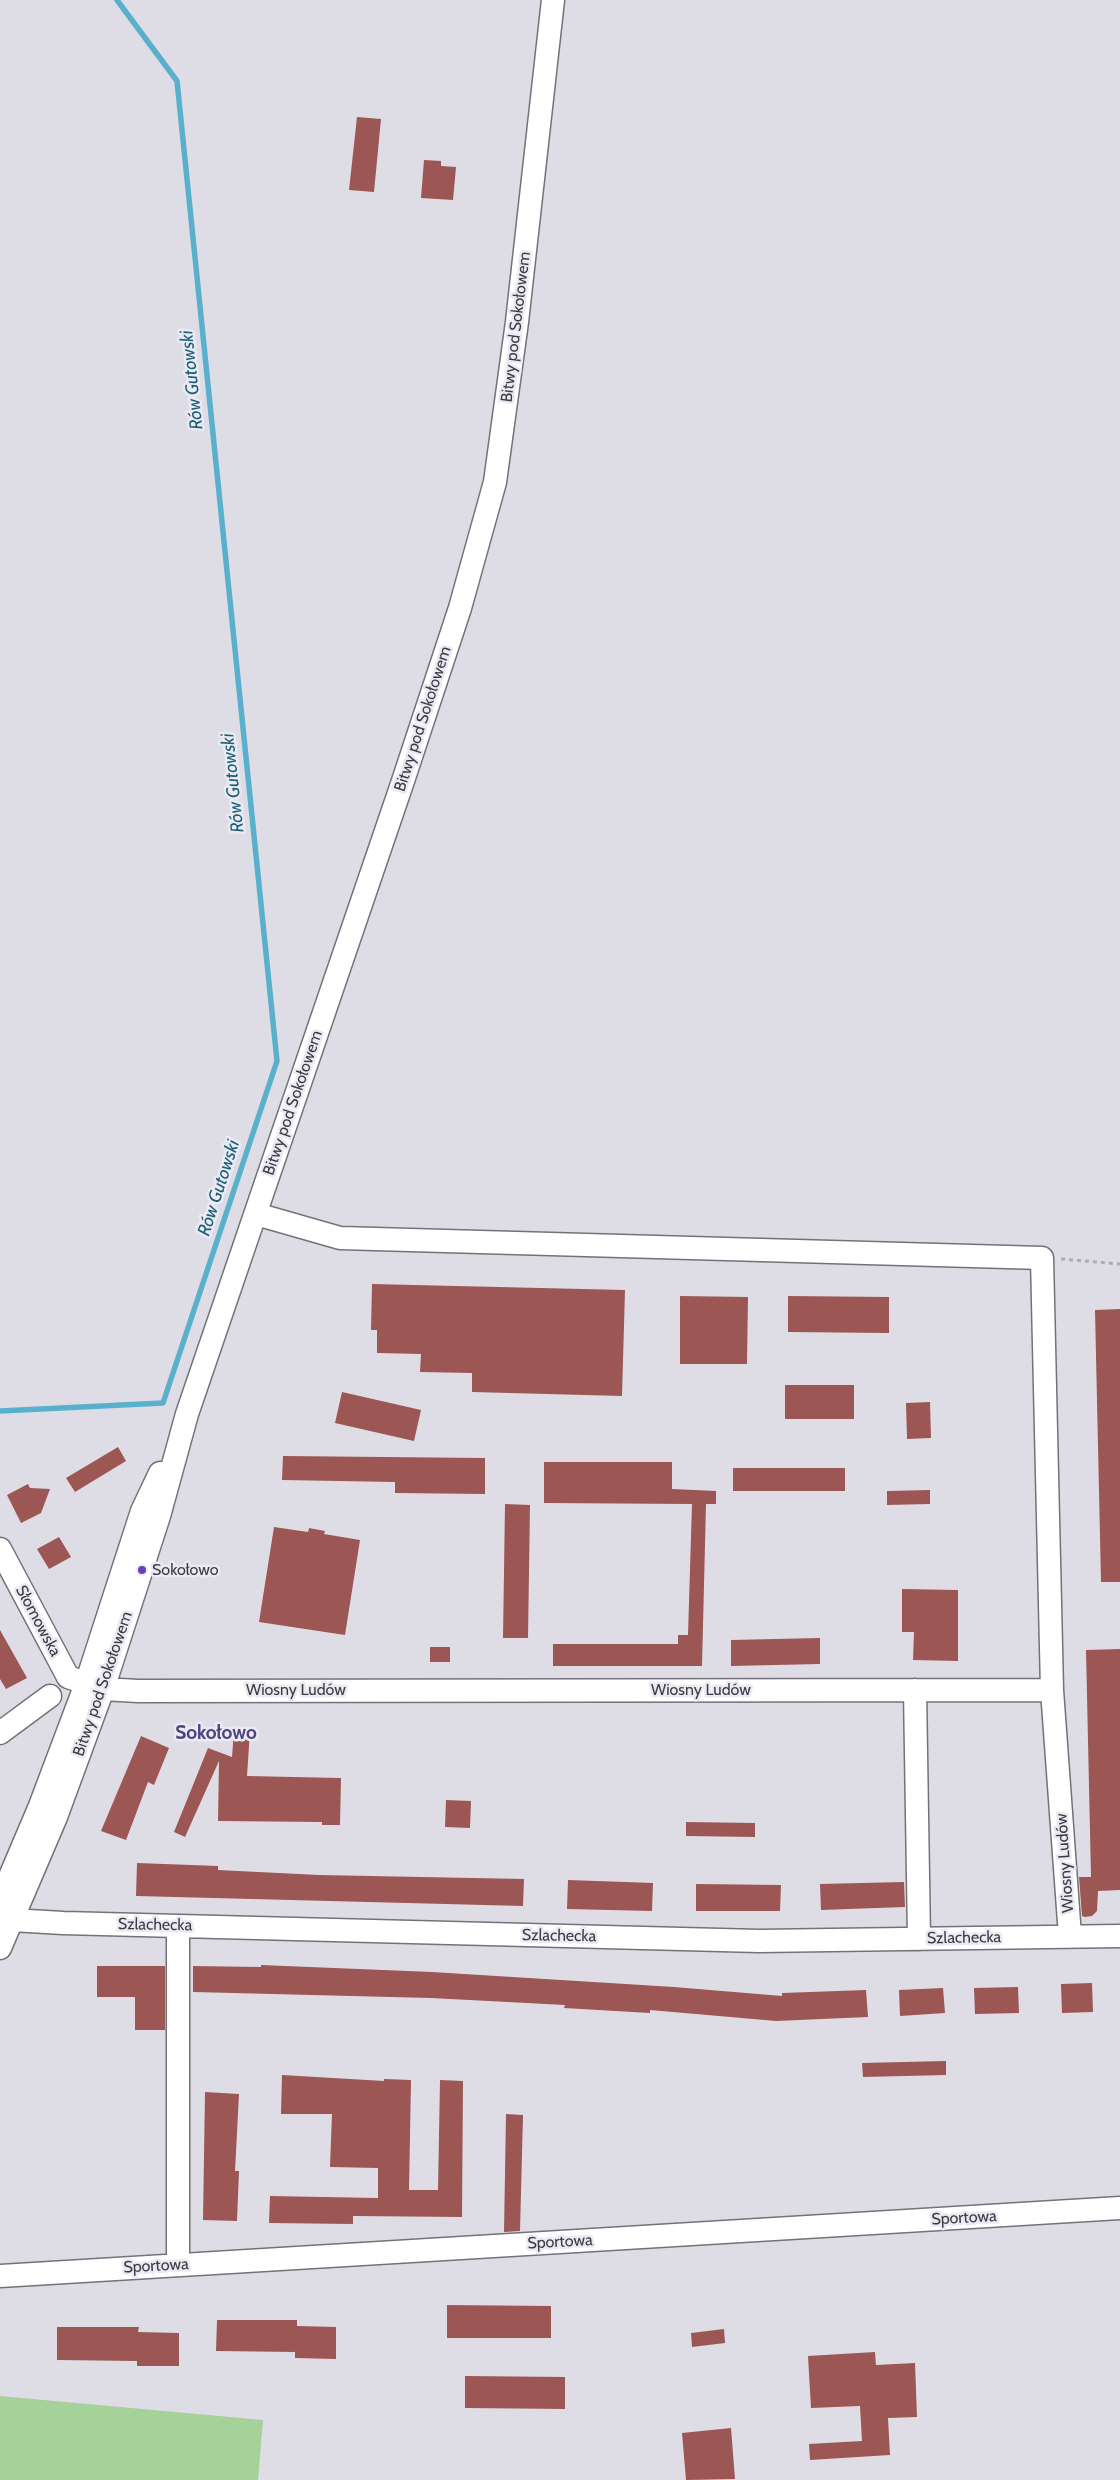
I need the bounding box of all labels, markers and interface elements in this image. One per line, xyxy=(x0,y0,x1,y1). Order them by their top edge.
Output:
street label: Bitwy pod Sokołowem xyxy=(497,251,535,403)
water label: Rów Gutowski xyxy=(176,329,208,431)
street label: Bitwy pod Sokołowem xyxy=(390,644,456,794)
water label: Rów Gutowski xyxy=(217,732,249,834)
street label: Bitwy pod Sokołowem xyxy=(259,1028,327,1178)
water label: Rów Gutowski xyxy=(193,1137,245,1239)
place label: Sokołowo xyxy=(152,1560,219,1580)
marker: Sokołowo xyxy=(136,1564,148,1576)
street label: Słomowska xyxy=(11,1582,65,1660)
street label: Bitwy pod Sokołowem xyxy=(69,1609,137,1759)
street label: Wiosny Ludów xyxy=(246,1680,346,1700)
street label: Wiosny Ludów xyxy=(651,1680,751,1700)
district label: Sokołowo xyxy=(175,1722,257,1744)
street label: Wiosny Ludów xyxy=(1052,1813,1078,1913)
street label: Szlachecka xyxy=(118,1915,192,1935)
street label: Szlachecka xyxy=(522,1926,596,1946)
street label: Szlachecka xyxy=(927,1928,1001,1948)
street label: Sportowa xyxy=(931,2207,997,2229)
street label: Sportowa xyxy=(527,2231,593,2253)
street label: Sportowa xyxy=(123,2255,189,2277)

